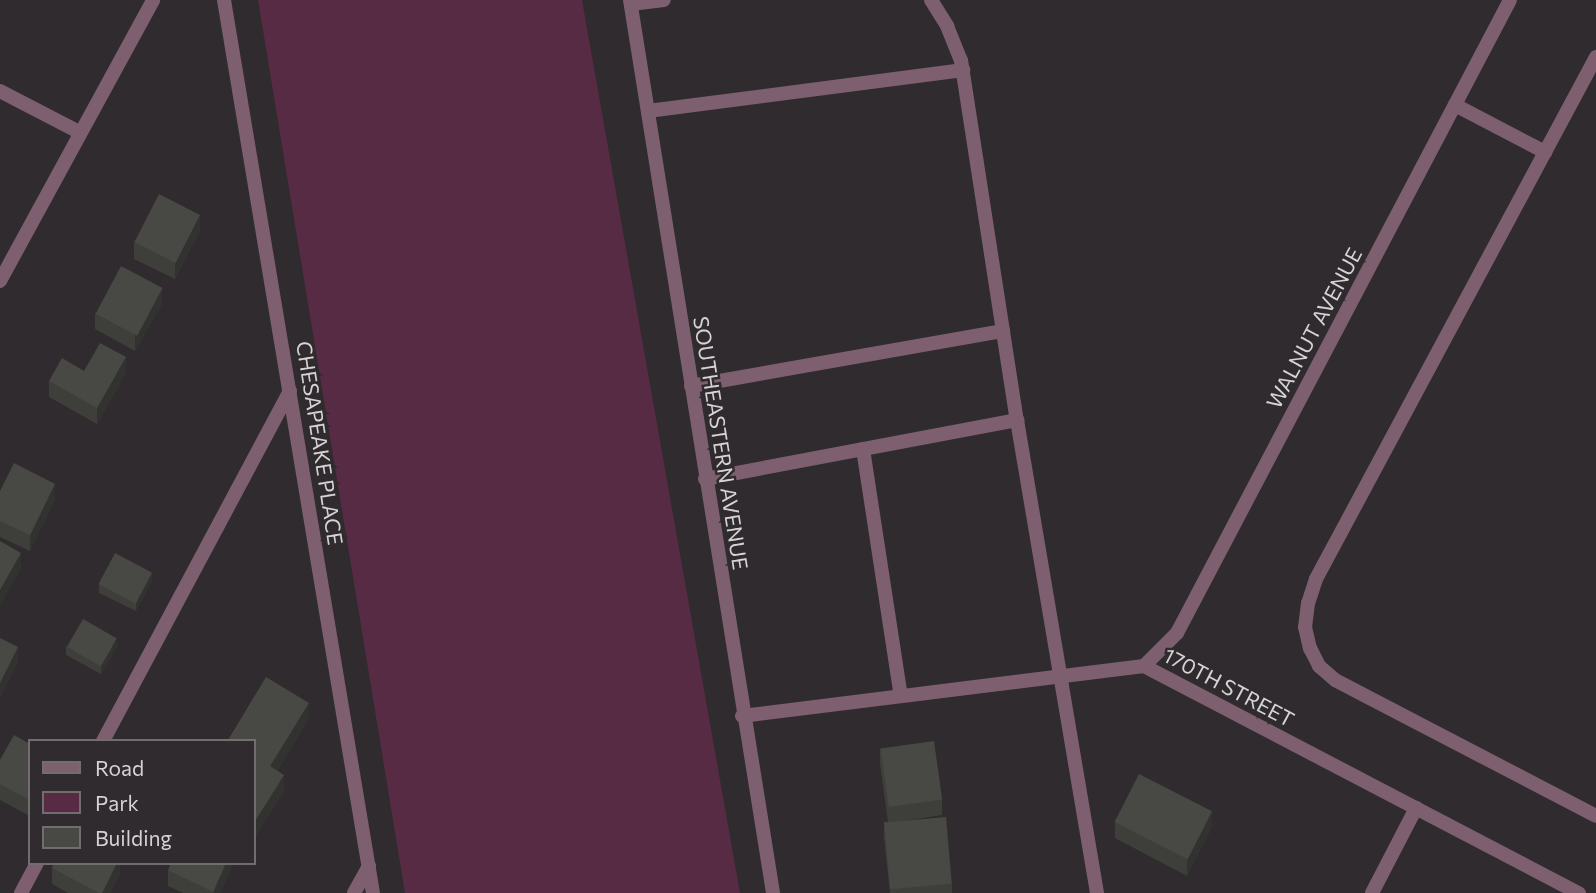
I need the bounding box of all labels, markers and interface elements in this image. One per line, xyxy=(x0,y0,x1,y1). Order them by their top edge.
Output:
street label: WALNUT AVENUE xyxy=(1261,243,1367,413)
street label: SOUTHEASTERN AVENUE xyxy=(689,314,753,572)
street label: CHESAPEAKE PLACE xyxy=(291,339,349,547)
street label: 170TH STREET xyxy=(1159,642,1299,732)
legend xyxy=(28,739,256,865)
text: Road xyxy=(95,755,144,780)
text: Park xyxy=(95,790,139,815)
text: Building xyxy=(95,825,172,850)

